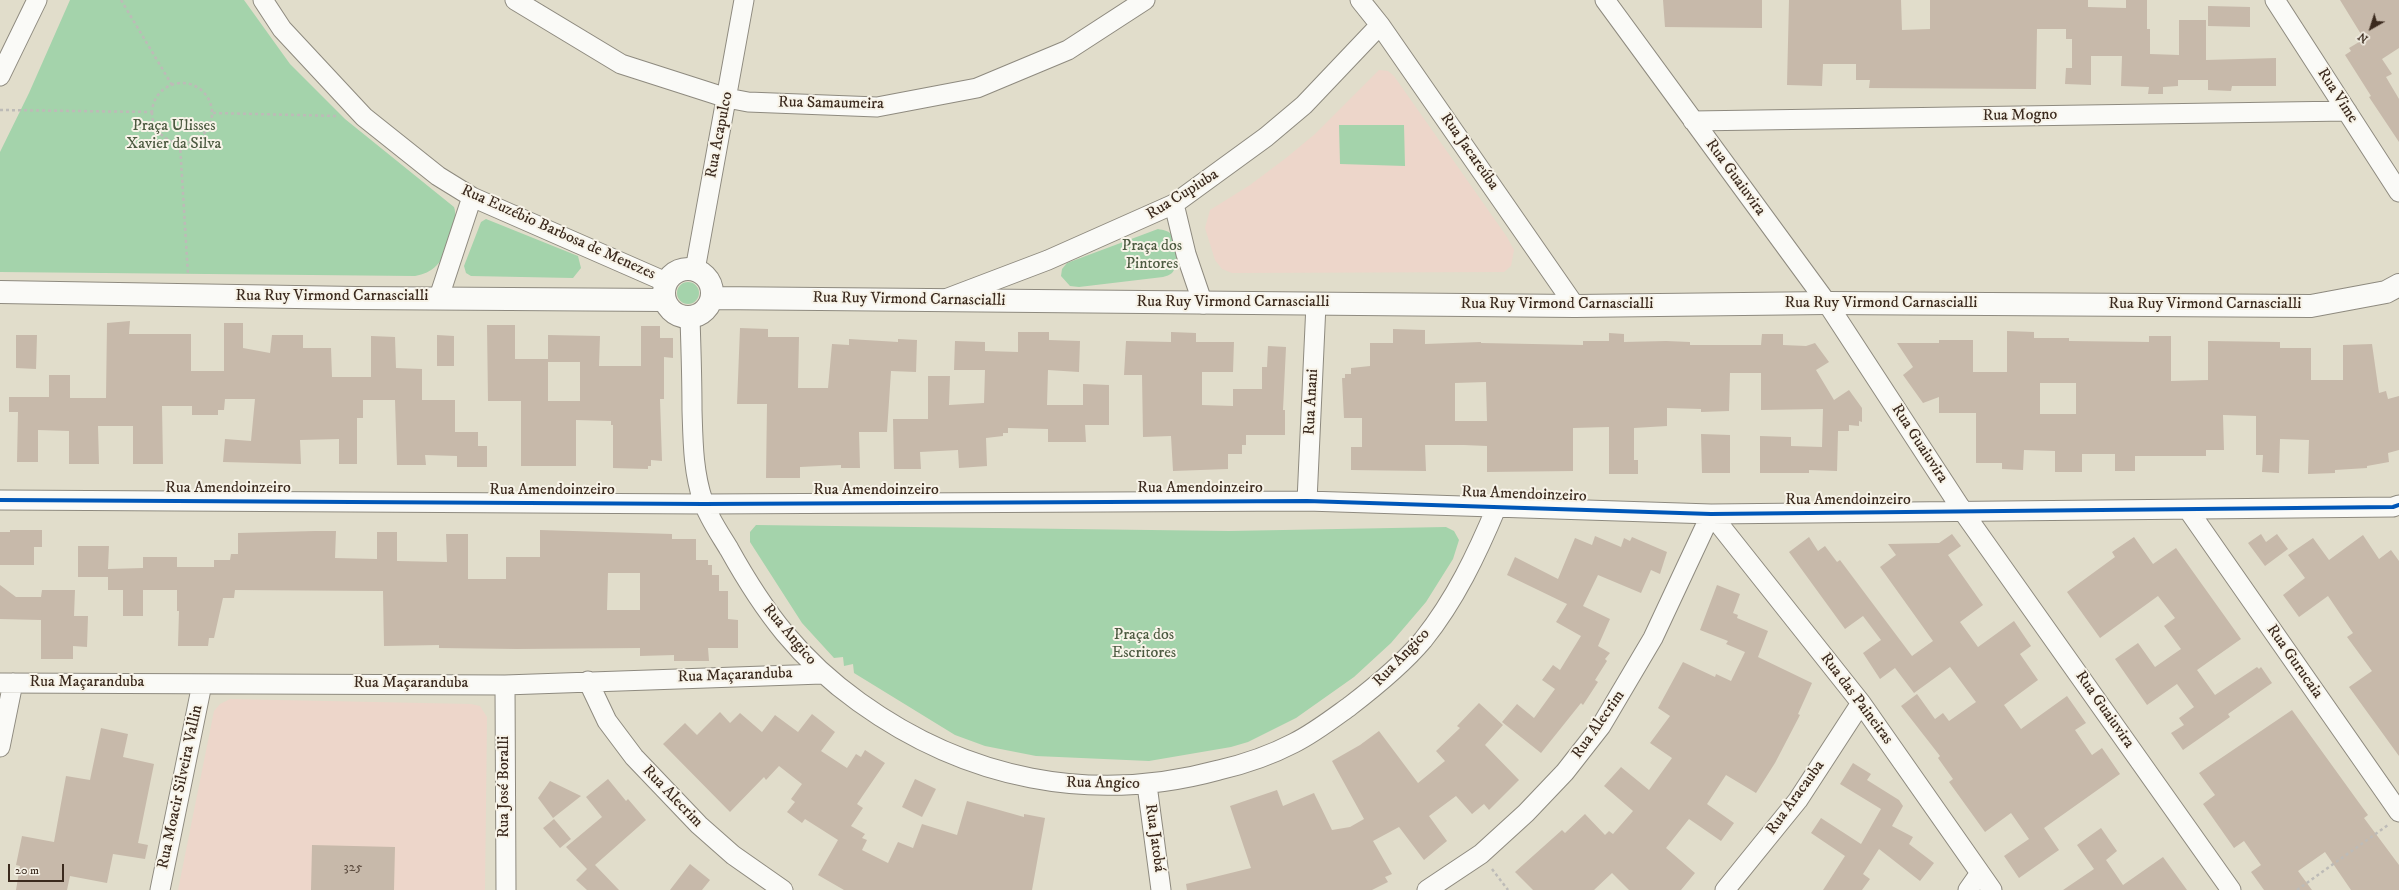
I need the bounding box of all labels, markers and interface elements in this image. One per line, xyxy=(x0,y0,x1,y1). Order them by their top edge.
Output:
north arrow xyxy=(2351,8,2391,48)
text: N xyxy=(2356,29,2371,46)
street label: Rua Vime xyxy=(2312,65,2362,127)
street label: Rua Acapulco xyxy=(702,90,738,180)
street label: Rua Samaumeira xyxy=(778,93,884,115)
street label: Rua Mogno xyxy=(1983,106,2057,126)
street label: Rua Jacareúba xyxy=(1435,110,1503,194)
park label: Praça Ulisses Xavier da Silva xyxy=(127,117,221,155)
street label: Rua Guaiuvira xyxy=(1701,136,1769,220)
street label: Rua Cupiuba xyxy=(1144,165,1222,225)
street label: Rua Euzébio Barbosa de Menezes xyxy=(458,181,658,285)
park label: Praça dos Pintores xyxy=(1122,237,1182,275)
street label: Rua Ruy Virmond Carnascialli xyxy=(236,287,428,307)
street label: Rua Ruy Virmond Carnascialli xyxy=(812,289,1006,311)
street label: Rua Ruy Virmond Carnascialli xyxy=(1137,293,1329,313)
street label: Rua Ruy Virmond Carnascialli xyxy=(1785,294,1977,314)
street label: Rua Ruy Virmond Carnascialli xyxy=(1461,295,1653,315)
street label: Rua Ruy Virmond Carnascialli xyxy=(2109,295,2301,315)
street label: Rua Anani xyxy=(1301,368,1323,436)
street label: Rua Guaiuvira xyxy=(1886,401,1952,487)
street label: Rua Amendoinzeiro xyxy=(165,479,291,499)
street label: Rua Amendoinzeiro xyxy=(1137,479,1263,499)
street label: Rua Amendoinzeiro xyxy=(489,481,615,501)
street label: Rua Amendoinzeiro xyxy=(813,481,939,501)
street label: Rua Amendoinzeiro xyxy=(1461,483,1587,507)
street label: Rua Amendoinzeiro xyxy=(1785,491,1911,511)
street label: Rua Angico xyxy=(758,601,820,669)
street label: Rua Gurucaia xyxy=(2262,621,2326,703)
street label: Rua Angico xyxy=(1369,625,1435,691)
park label: Praça dos Escritores xyxy=(1112,626,1176,664)
street label: Rua das Paineiras xyxy=(1815,649,1897,749)
street label: Rua Maçaranduba xyxy=(677,664,793,688)
street label: Rua Guaiuvira xyxy=(2070,668,2138,752)
street label: Rua Maçaranduba xyxy=(30,673,144,693)
street label: Rua Maçaranduba xyxy=(354,674,468,694)
street label: Rua Alecrim xyxy=(1568,687,1630,763)
street label: Rua Moacir Silveira Vallin xyxy=(154,703,208,871)
street label: Rua José Boralli xyxy=(495,736,515,838)
street label: Rua Aracauba xyxy=(1763,757,1829,839)
street label: Rua Alecrim xyxy=(638,762,706,832)
street label: Rua Angico xyxy=(1066,774,1140,794)
street label: Rua Jatobá xyxy=(1140,803,1168,873)
scale bar xyxy=(10,856,66,882)
house number: 325 xyxy=(344,860,362,876)
text: 20 m xyxy=(15,863,39,878)

